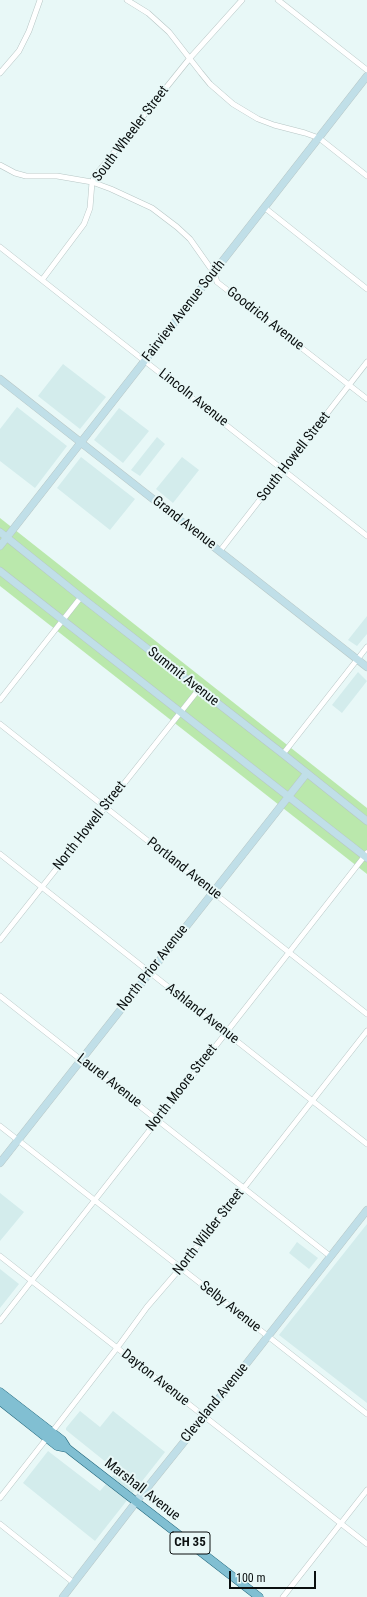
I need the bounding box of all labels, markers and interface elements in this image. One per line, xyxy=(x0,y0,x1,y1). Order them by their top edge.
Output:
street label: South Wheeler Street xyxy=(89,83,173,185)
street label: Fairview Avenue South xyxy=(139,257,229,365)
street label: Goodrich Avenue xyxy=(223,284,307,354)
street label: Lincoln Avenue xyxy=(155,366,231,430)
street label: South Howell Street xyxy=(254,409,334,505)
street label: Grand Avenue xyxy=(149,493,219,553)
street label: Summit Avenue xyxy=(144,644,222,710)
street label: North Howell Street xyxy=(50,778,130,874)
street label: Portland Avenue xyxy=(143,834,225,904)
street label: North Prior Avenue xyxy=(114,922,192,1014)
street label: Ashland Avenue xyxy=(162,980,242,1048)
street label: North Moore Street xyxy=(143,1041,221,1135)
street label: Laurel Avenue xyxy=(73,1051,145,1111)
street label: North Wilder Street xyxy=(170,1185,248,1279)
street label: Selby Avenue xyxy=(196,1278,264,1336)
street label: Dayton Avenue xyxy=(118,1346,192,1410)
street label: Cleveland Avenue xyxy=(178,1360,252,1446)
street label: Marshall Avenue xyxy=(101,1455,183,1525)
road number: CH 35 xyxy=(170,1532,210,1554)
scale bar xyxy=(231,1563,318,1589)
text: 100 m xyxy=(236,1571,266,1585)

